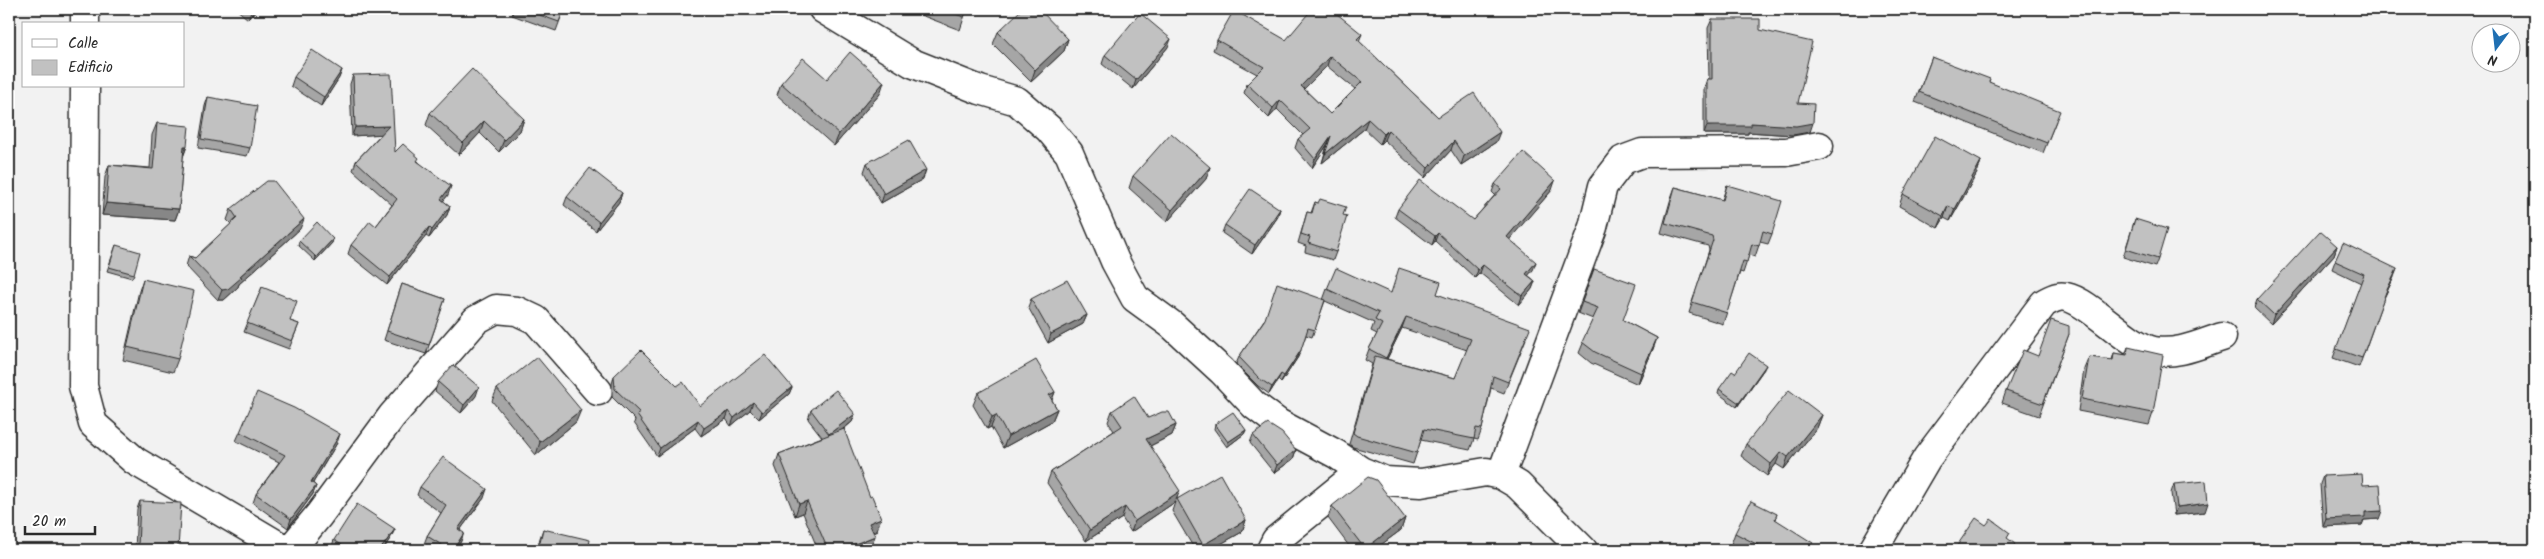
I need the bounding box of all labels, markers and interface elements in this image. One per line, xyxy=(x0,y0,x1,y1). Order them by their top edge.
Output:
legend xyxy=(22,22,185,88)
north arrow xyxy=(2472,22,2522,72)
text: Calle xyxy=(68,32,98,56)
text: N xyxy=(2486,48,2500,71)
text: Edificio xyxy=(68,56,113,80)
scale bar xyxy=(25,504,95,536)
text: 20 m xyxy=(32,510,66,534)

